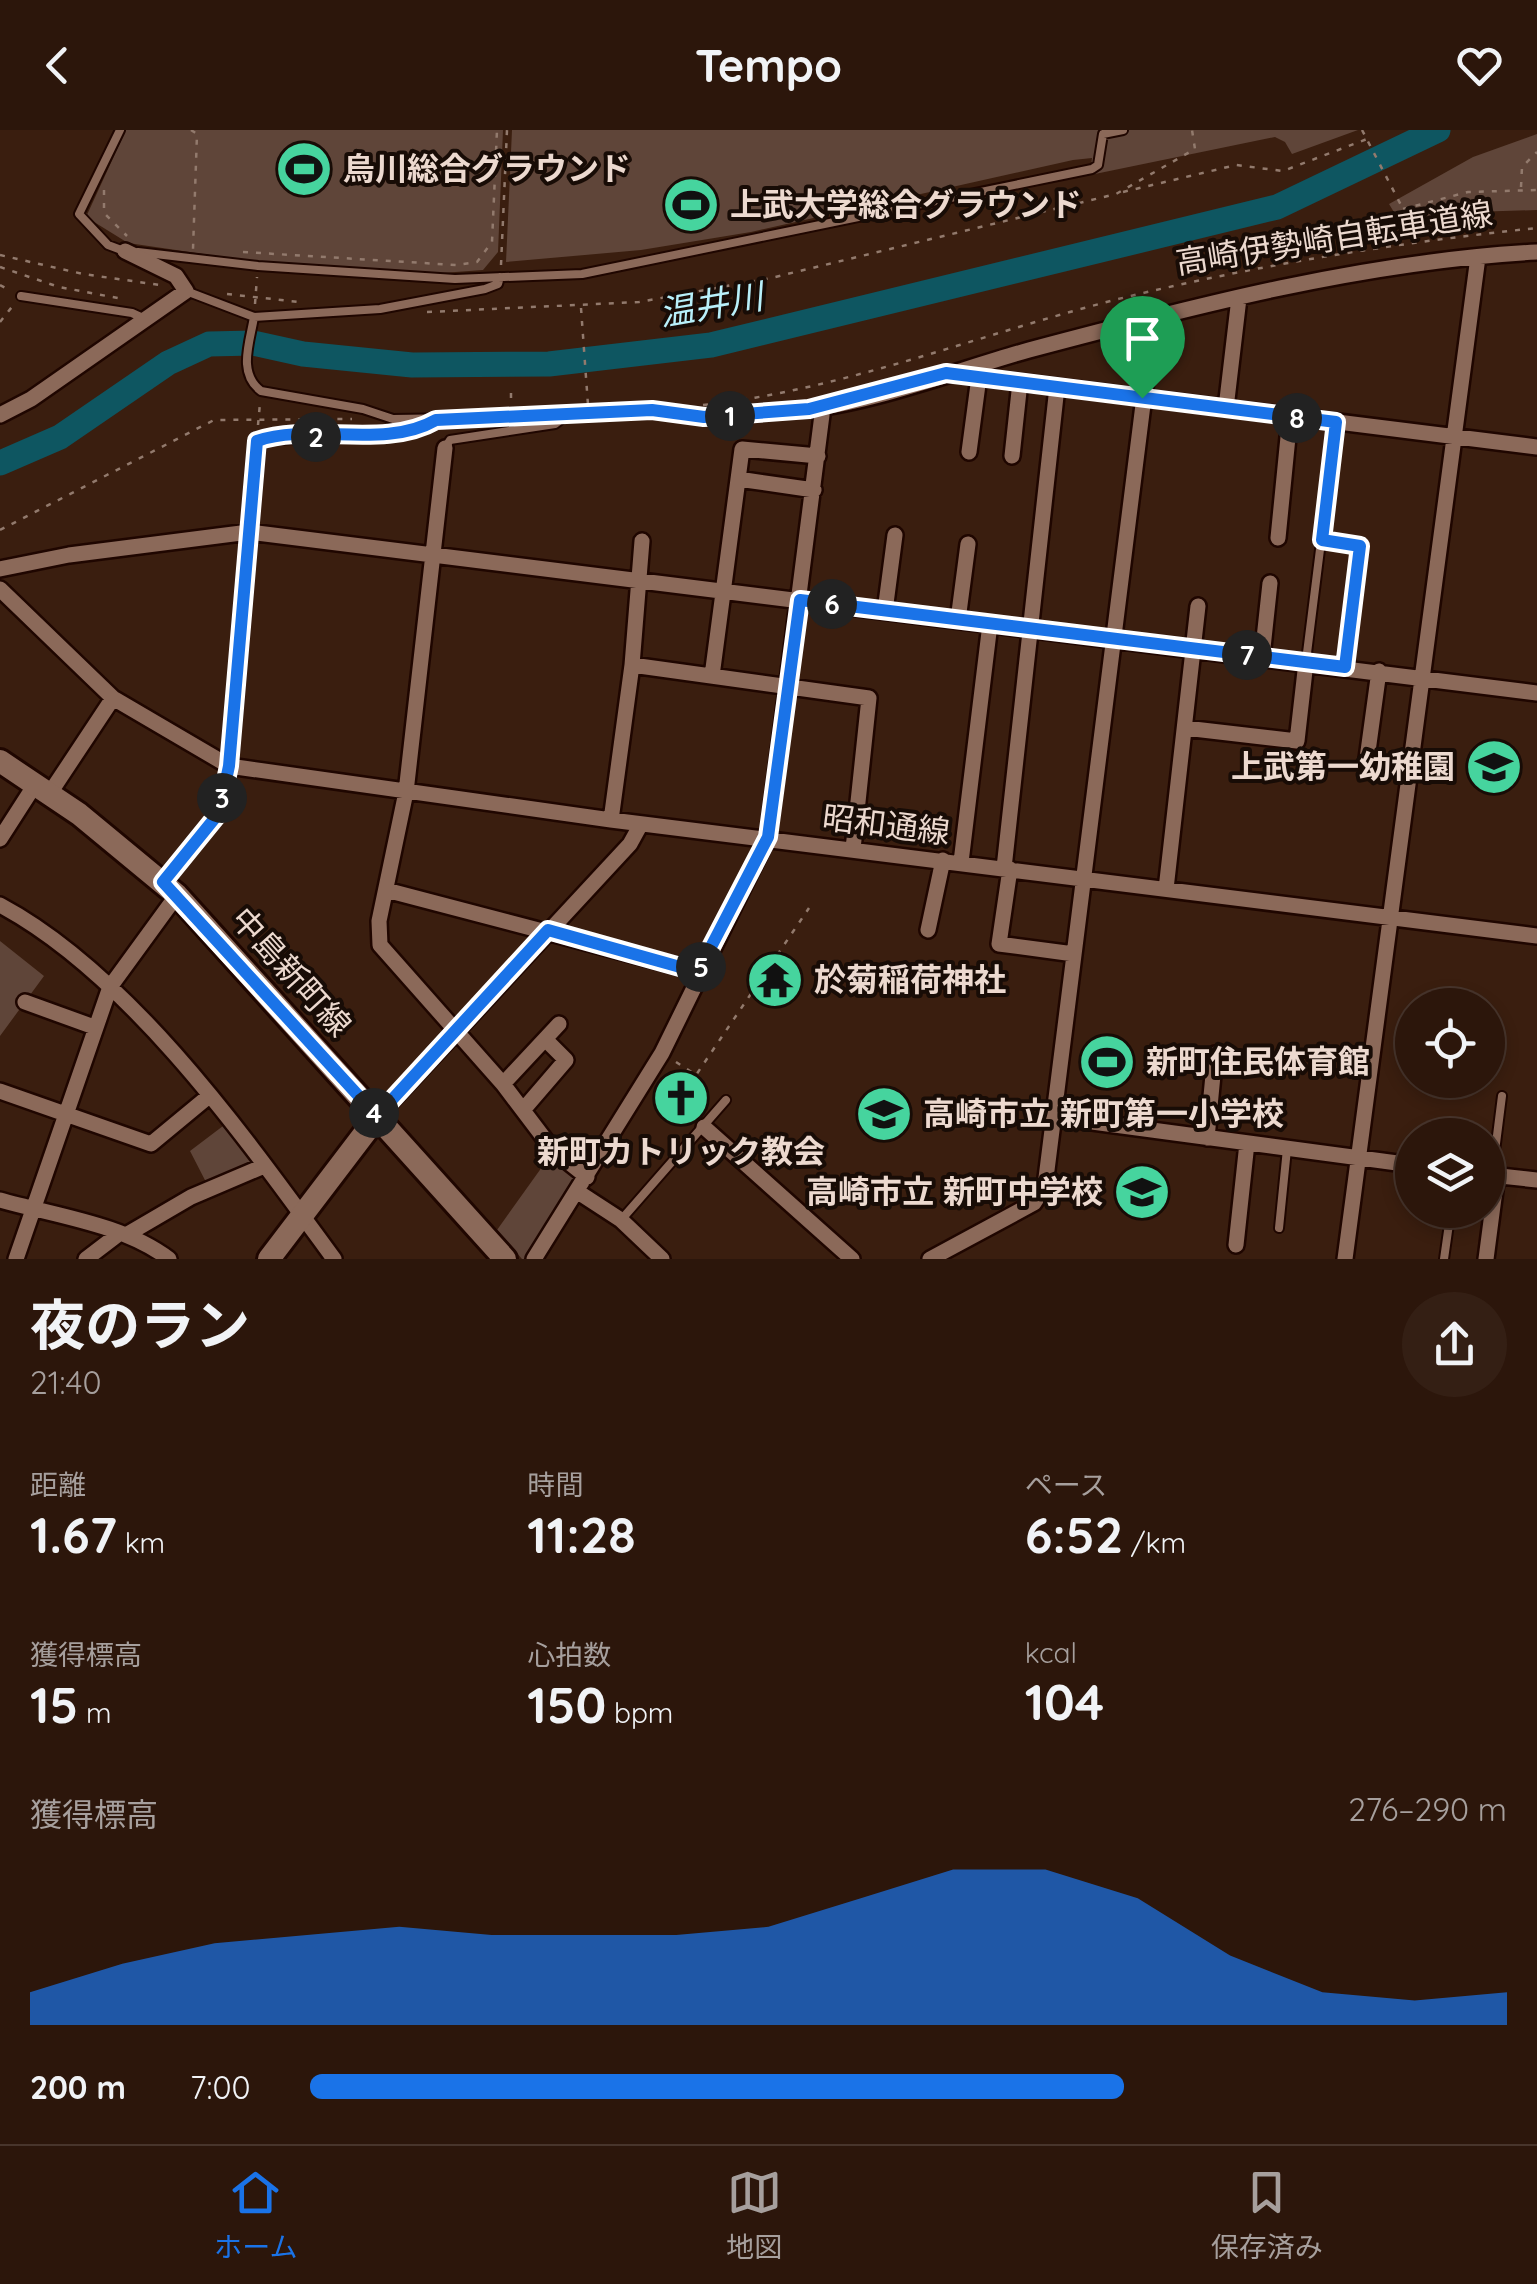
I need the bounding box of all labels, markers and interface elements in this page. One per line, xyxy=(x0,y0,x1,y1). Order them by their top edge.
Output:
text: Tempo xyxy=(695,37,842,93)
icon: back xyxy=(30,38,85,93)
icon: heart xyxy=(1452,38,1507,93)
sports icon: 烏川総合グラウンド xyxy=(274,139,334,199)
place label: 烏川総合グラウンド xyxy=(343,148,631,188)
sports icon: 上武大学総合グラウンド xyxy=(661,175,721,235)
place label: 上武大学総合グラウンド xyxy=(730,184,1082,224)
street label: 高崎伊勢崎自転車道線 xyxy=(1173,192,1495,282)
water label: 温井川 xyxy=(655,273,770,335)
pin xyxy=(1100,296,1185,399)
icon: arrive xyxy=(1115,311,1170,366)
pin: 1 xyxy=(705,391,755,441)
pin: 8 xyxy=(1272,393,1322,443)
text: 1 xyxy=(725,398,735,433)
text: 8 xyxy=(1289,400,1305,435)
pin: 2 xyxy=(291,412,341,462)
text: 2 xyxy=(308,419,324,454)
pin: 6 xyxy=(807,579,857,629)
text: 6 xyxy=(824,586,840,621)
pin: 7 xyxy=(1222,630,1272,680)
text: 7 xyxy=(1239,637,1255,672)
school or university icon: 上武第一幼稚園 xyxy=(1464,737,1524,797)
place label: 上武第一幼稚園 xyxy=(1231,746,1455,786)
pin: 3 xyxy=(197,773,247,823)
text: 3 xyxy=(214,780,230,815)
street label: 昭和通線 xyxy=(820,796,952,852)
street label: 中島新町線 xyxy=(223,898,360,1044)
pin: 5 xyxy=(676,942,726,992)
text: 5 xyxy=(693,949,709,984)
temple icon: 於菊稲荷神社 xyxy=(745,950,805,1010)
place label: 於菊稲荷神社 xyxy=(814,959,1006,999)
map controls xyxy=(1395,988,1505,1228)
button: locate xyxy=(1395,988,1505,1098)
sports icon: 新町住民体育館 xyxy=(1077,1032,1137,1092)
place label: 新町住民体育館 xyxy=(1146,1041,1370,1081)
church icon: 新町カトリック教会 xyxy=(651,1068,711,1128)
school or university icon: 高崎市立 新町第一小学校 xyxy=(854,1084,914,1144)
pin: 4 xyxy=(349,1088,399,1138)
place label: 高崎市立 新町第一小学校 xyxy=(923,1093,1284,1133)
text: 4 xyxy=(366,1095,382,1130)
button: layers xyxy=(1395,1118,1505,1228)
place label: 新町カトリック教会 xyxy=(537,1131,825,1171)
school or university icon: 高崎市立 新町中学校 xyxy=(1112,1162,1172,1222)
place label: 高崎市立 新町中学校 xyxy=(806,1171,1103,1211)
text: 夜のラン xyxy=(30,1290,250,1359)
button: share xyxy=(1402,1292,1507,1397)
text: 21:40 xyxy=(30,1362,101,1402)
text: 距離 xyxy=(30,1467,86,1502)
text: 時間 xyxy=(527,1467,583,1502)
text: ペース xyxy=(1025,1467,1107,1502)
text: 1.67 xyxy=(30,1503,117,1566)
text: 11:28 xyxy=(527,1503,636,1566)
text: 6:52 xyxy=(1025,1503,1123,1566)
text: km xyxy=(117,1525,165,1560)
text: /km xyxy=(1123,1525,1186,1560)
text: kcal xyxy=(1025,1635,1077,1670)
text: 獲得標高 xyxy=(30,1637,142,1672)
text: 心拍数 xyxy=(527,1637,611,1672)
text: 104 xyxy=(1025,1670,1104,1733)
text: 15 xyxy=(30,1673,78,1736)
text: 150 xyxy=(527,1673,606,1736)
text: m xyxy=(78,1695,111,1730)
text: bpm xyxy=(606,1695,673,1730)
text: 276–290 m xyxy=(1348,1789,1507,1829)
text: 獲得標高 xyxy=(30,1794,158,1834)
text: 200 m xyxy=(30,2067,126,2107)
text: 7:00 xyxy=(190,2067,250,2107)
tab: ホーム xyxy=(214,2165,297,2265)
tab: 地図 xyxy=(726,2165,782,2265)
tab: 保存済み xyxy=(1211,2165,1323,2265)

